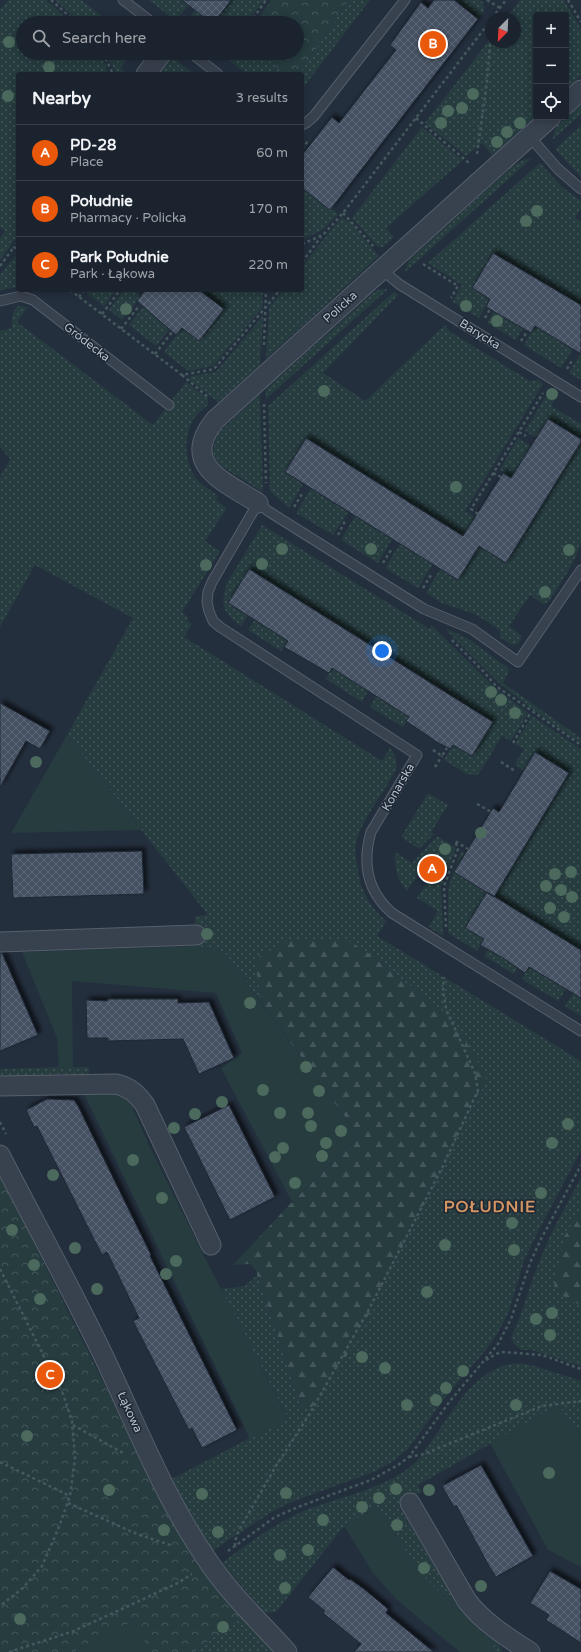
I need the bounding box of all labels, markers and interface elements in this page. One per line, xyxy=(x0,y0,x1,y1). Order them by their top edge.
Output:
north arrow xyxy=(485,12,521,48)
map controls xyxy=(533,12,569,120)
button: + xyxy=(533,12,569,48)
search box xyxy=(16,16,304,60)
icon: search xyxy=(30,27,52,49)
text: Search here xyxy=(62,29,146,47)
pin: B xyxy=(420,29,446,59)
button: − xyxy=(533,48,569,84)
button: locate xyxy=(533,84,569,120)
text: Nearby xyxy=(32,88,91,109)
text: 3 results xyxy=(236,90,288,106)
text: PD-28 xyxy=(70,136,116,154)
text: A xyxy=(40,145,50,161)
text: 60 m xyxy=(256,145,288,161)
text: Place xyxy=(70,154,103,170)
text: Południe xyxy=(70,192,133,210)
text: B xyxy=(40,201,50,217)
text: 170 m xyxy=(248,201,288,217)
text: Pharmacy · Policka xyxy=(70,210,186,226)
text: Park Południe xyxy=(70,248,169,266)
text: C xyxy=(40,257,50,273)
text: 220 m xyxy=(248,257,288,273)
text: Park · Łąkowa xyxy=(70,266,155,282)
street label: Policka xyxy=(320,288,360,326)
street label: Barycka xyxy=(457,316,503,352)
street label: Gródecka xyxy=(61,320,113,364)
your location xyxy=(372,641,392,661)
street label: Konarska xyxy=(379,761,417,813)
pin: A xyxy=(419,854,445,884)
district label: POŁUDNIE xyxy=(444,1197,536,1217)
pin: C xyxy=(37,1360,63,1390)
street label: Łąkowa xyxy=(114,1389,146,1435)

